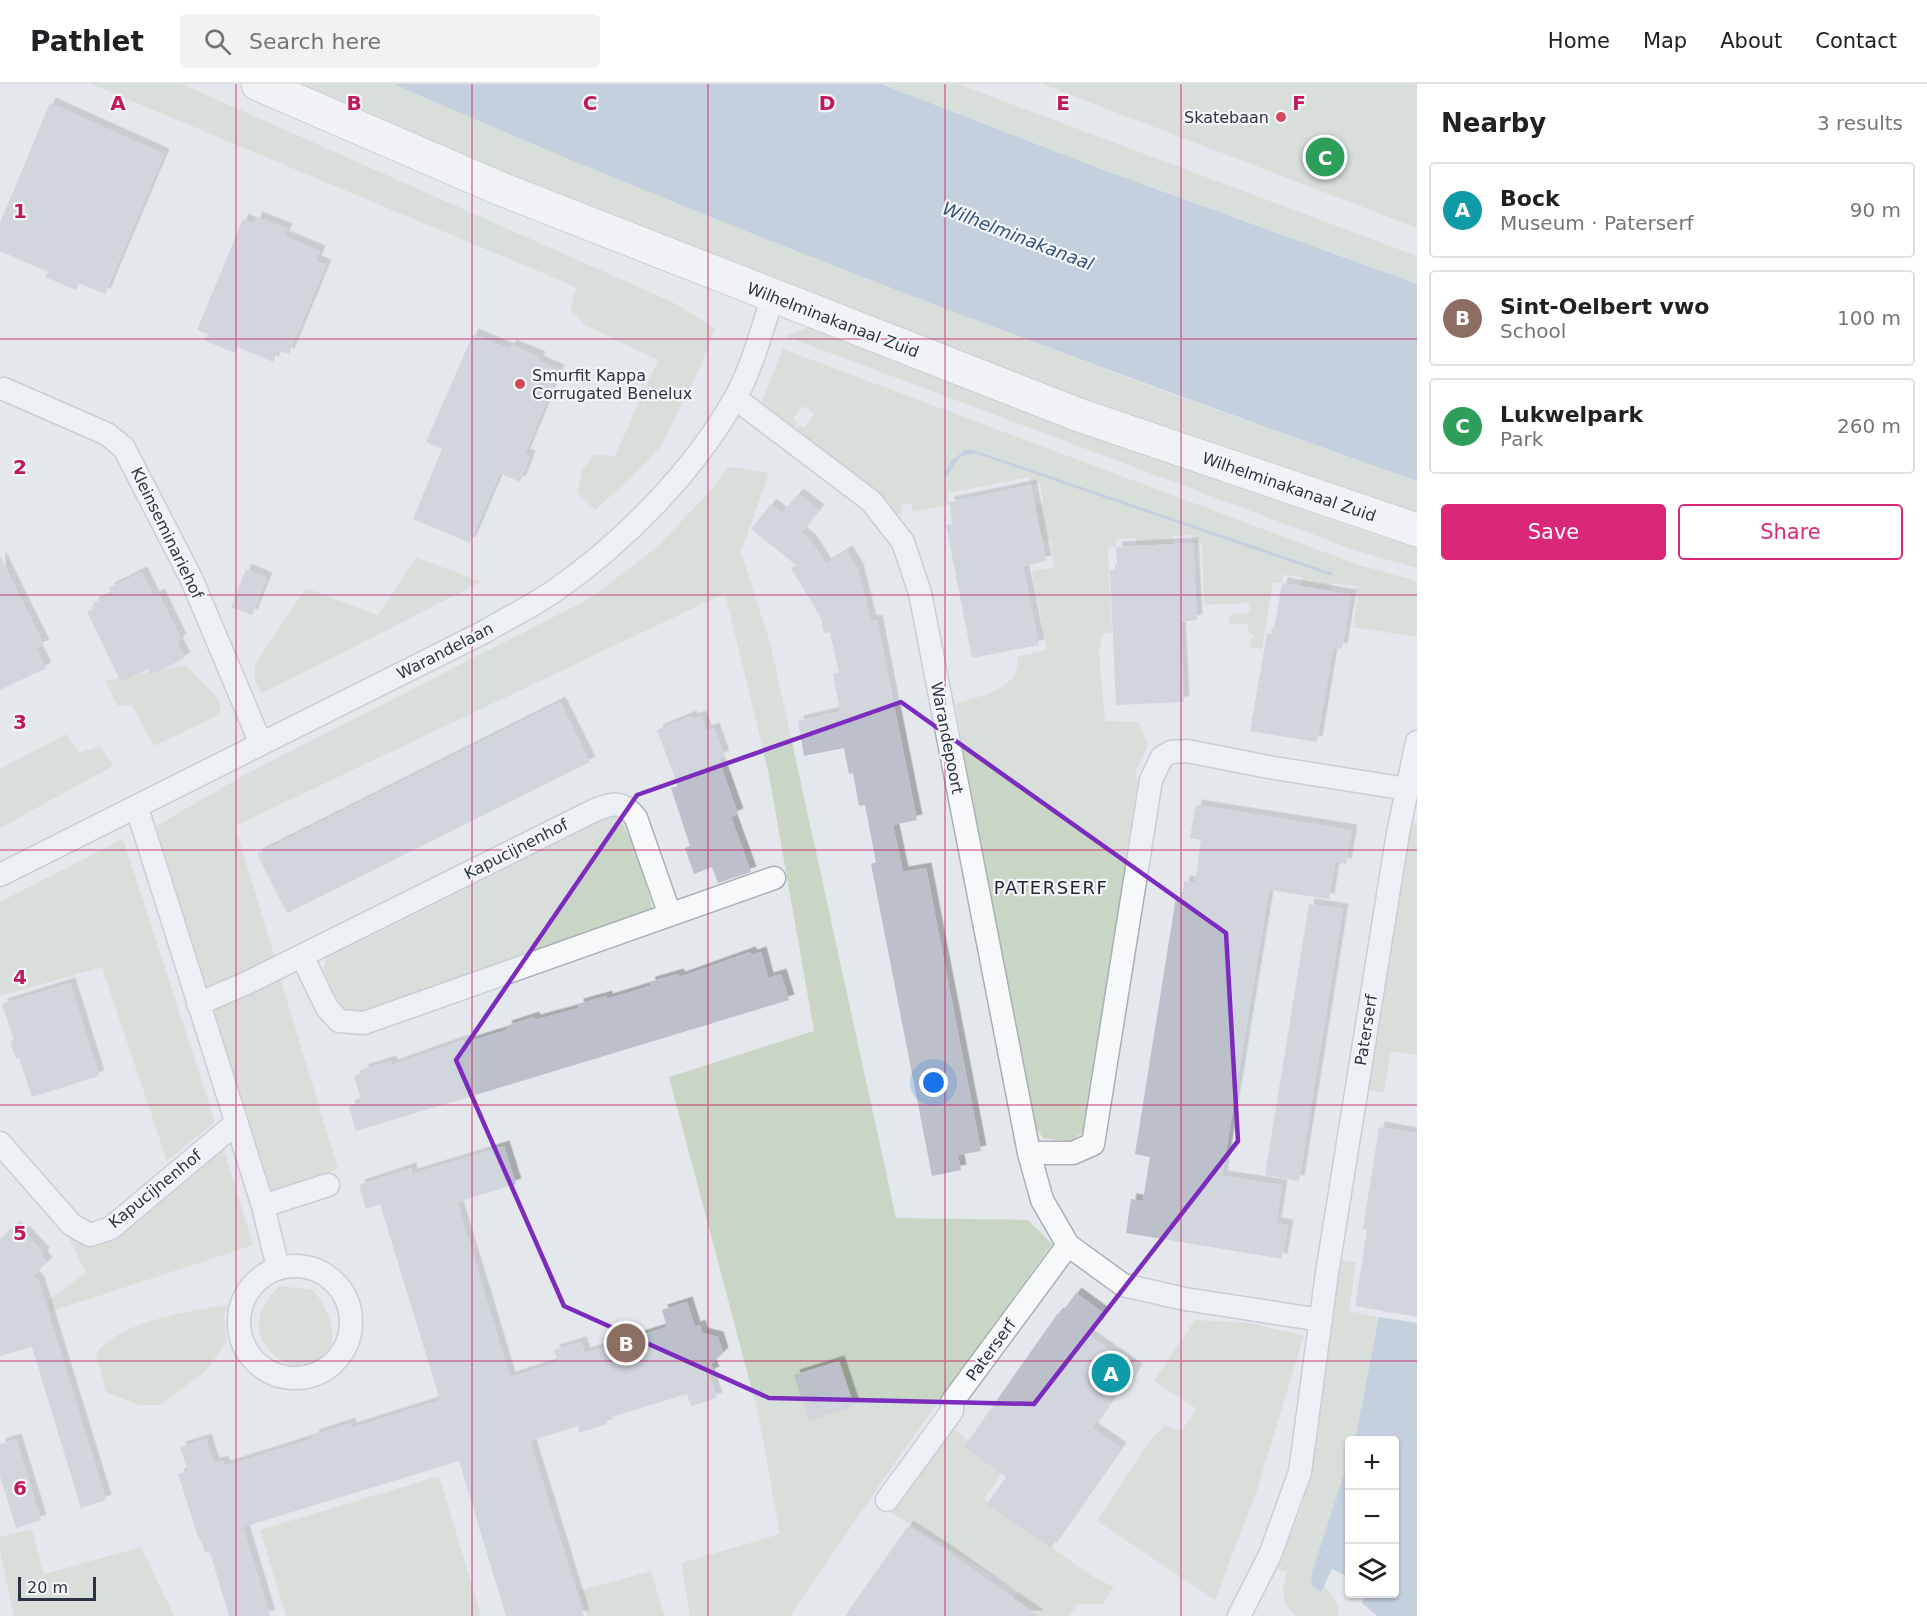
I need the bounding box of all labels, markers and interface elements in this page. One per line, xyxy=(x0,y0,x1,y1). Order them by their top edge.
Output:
search box xyxy=(180,14,600,68)
text: Pathlet xyxy=(30,25,144,58)
icon: search xyxy=(201,25,234,58)
text: Search here xyxy=(249,29,381,54)
text: Home xyxy=(1548,29,1610,53)
text: Map xyxy=(1643,29,1687,53)
text: About xyxy=(1720,29,1782,53)
text: Contact xyxy=(1815,29,1897,53)
text: A xyxy=(110,91,126,115)
text: B xyxy=(346,91,362,115)
text: C xyxy=(583,91,597,115)
text: D xyxy=(819,91,835,115)
text: E xyxy=(1056,91,1070,115)
text: F xyxy=(1292,91,1306,115)
place label: Skatebaan xyxy=(1184,108,1269,127)
text: Nearby xyxy=(1441,108,1546,138)
marker: Skatebaan xyxy=(1274,110,1288,124)
text: 3 results xyxy=(1817,111,1903,135)
pin: C xyxy=(1306,134,1344,180)
text: Bock xyxy=(1500,186,1560,211)
water label: Wilhelminakanaal xyxy=(939,197,1097,275)
text: A xyxy=(1455,198,1470,222)
text: 90 m xyxy=(1850,198,1901,222)
text: 1 xyxy=(13,199,27,223)
text: Museum · Paterserf xyxy=(1500,211,1694,235)
street label: Wilhelminakanaal Zuid xyxy=(744,278,922,362)
text: Sint-Oelbert vwo xyxy=(1500,294,1709,319)
text: B xyxy=(1455,306,1470,330)
text: 100 m xyxy=(1837,306,1901,330)
text: School xyxy=(1500,319,1566,343)
place label: Smurfit Kappa Corrugated Benelux xyxy=(532,366,692,403)
marker: Smurfit Kappa Corrugated Benelux xyxy=(513,377,527,391)
text: Lukwelpark xyxy=(1500,402,1643,427)
text: C xyxy=(1455,414,1470,438)
text: 260 m xyxy=(1837,414,1901,438)
text: Park xyxy=(1500,427,1543,451)
street label: Wilhelminakanaal Zuid xyxy=(1200,448,1378,526)
text: 2 xyxy=(13,455,27,479)
street label: Kleinseminariehof xyxy=(127,464,207,602)
button: Save xyxy=(1441,504,1666,560)
button: Share xyxy=(1678,504,1903,560)
street label: Warandelaan xyxy=(394,619,496,683)
street label: Warandepoort xyxy=(927,680,967,796)
text: 3 xyxy=(13,710,27,734)
street label: Kapucijnenhof xyxy=(461,815,571,883)
district label: PATERSERF xyxy=(994,877,1108,898)
text: 4 xyxy=(13,965,27,989)
street label: Paterserf xyxy=(1351,993,1381,1067)
your location xyxy=(919,1068,948,1097)
street label: Kapucijnenhof xyxy=(105,1146,205,1232)
text: 5 xyxy=(13,1221,27,1245)
street label: Paterserf xyxy=(962,1315,1020,1385)
pin: B xyxy=(606,1320,646,1366)
pin: A xyxy=(1092,1350,1130,1396)
map controls xyxy=(1345,1436,1399,1598)
button: + xyxy=(1345,1436,1399,1490)
text: 6 xyxy=(13,1476,27,1500)
button: − xyxy=(1345,1490,1399,1544)
button: layers xyxy=(1345,1544,1399,1598)
scale bar xyxy=(18,1574,96,1602)
text: 20 m xyxy=(27,1578,68,1597)

